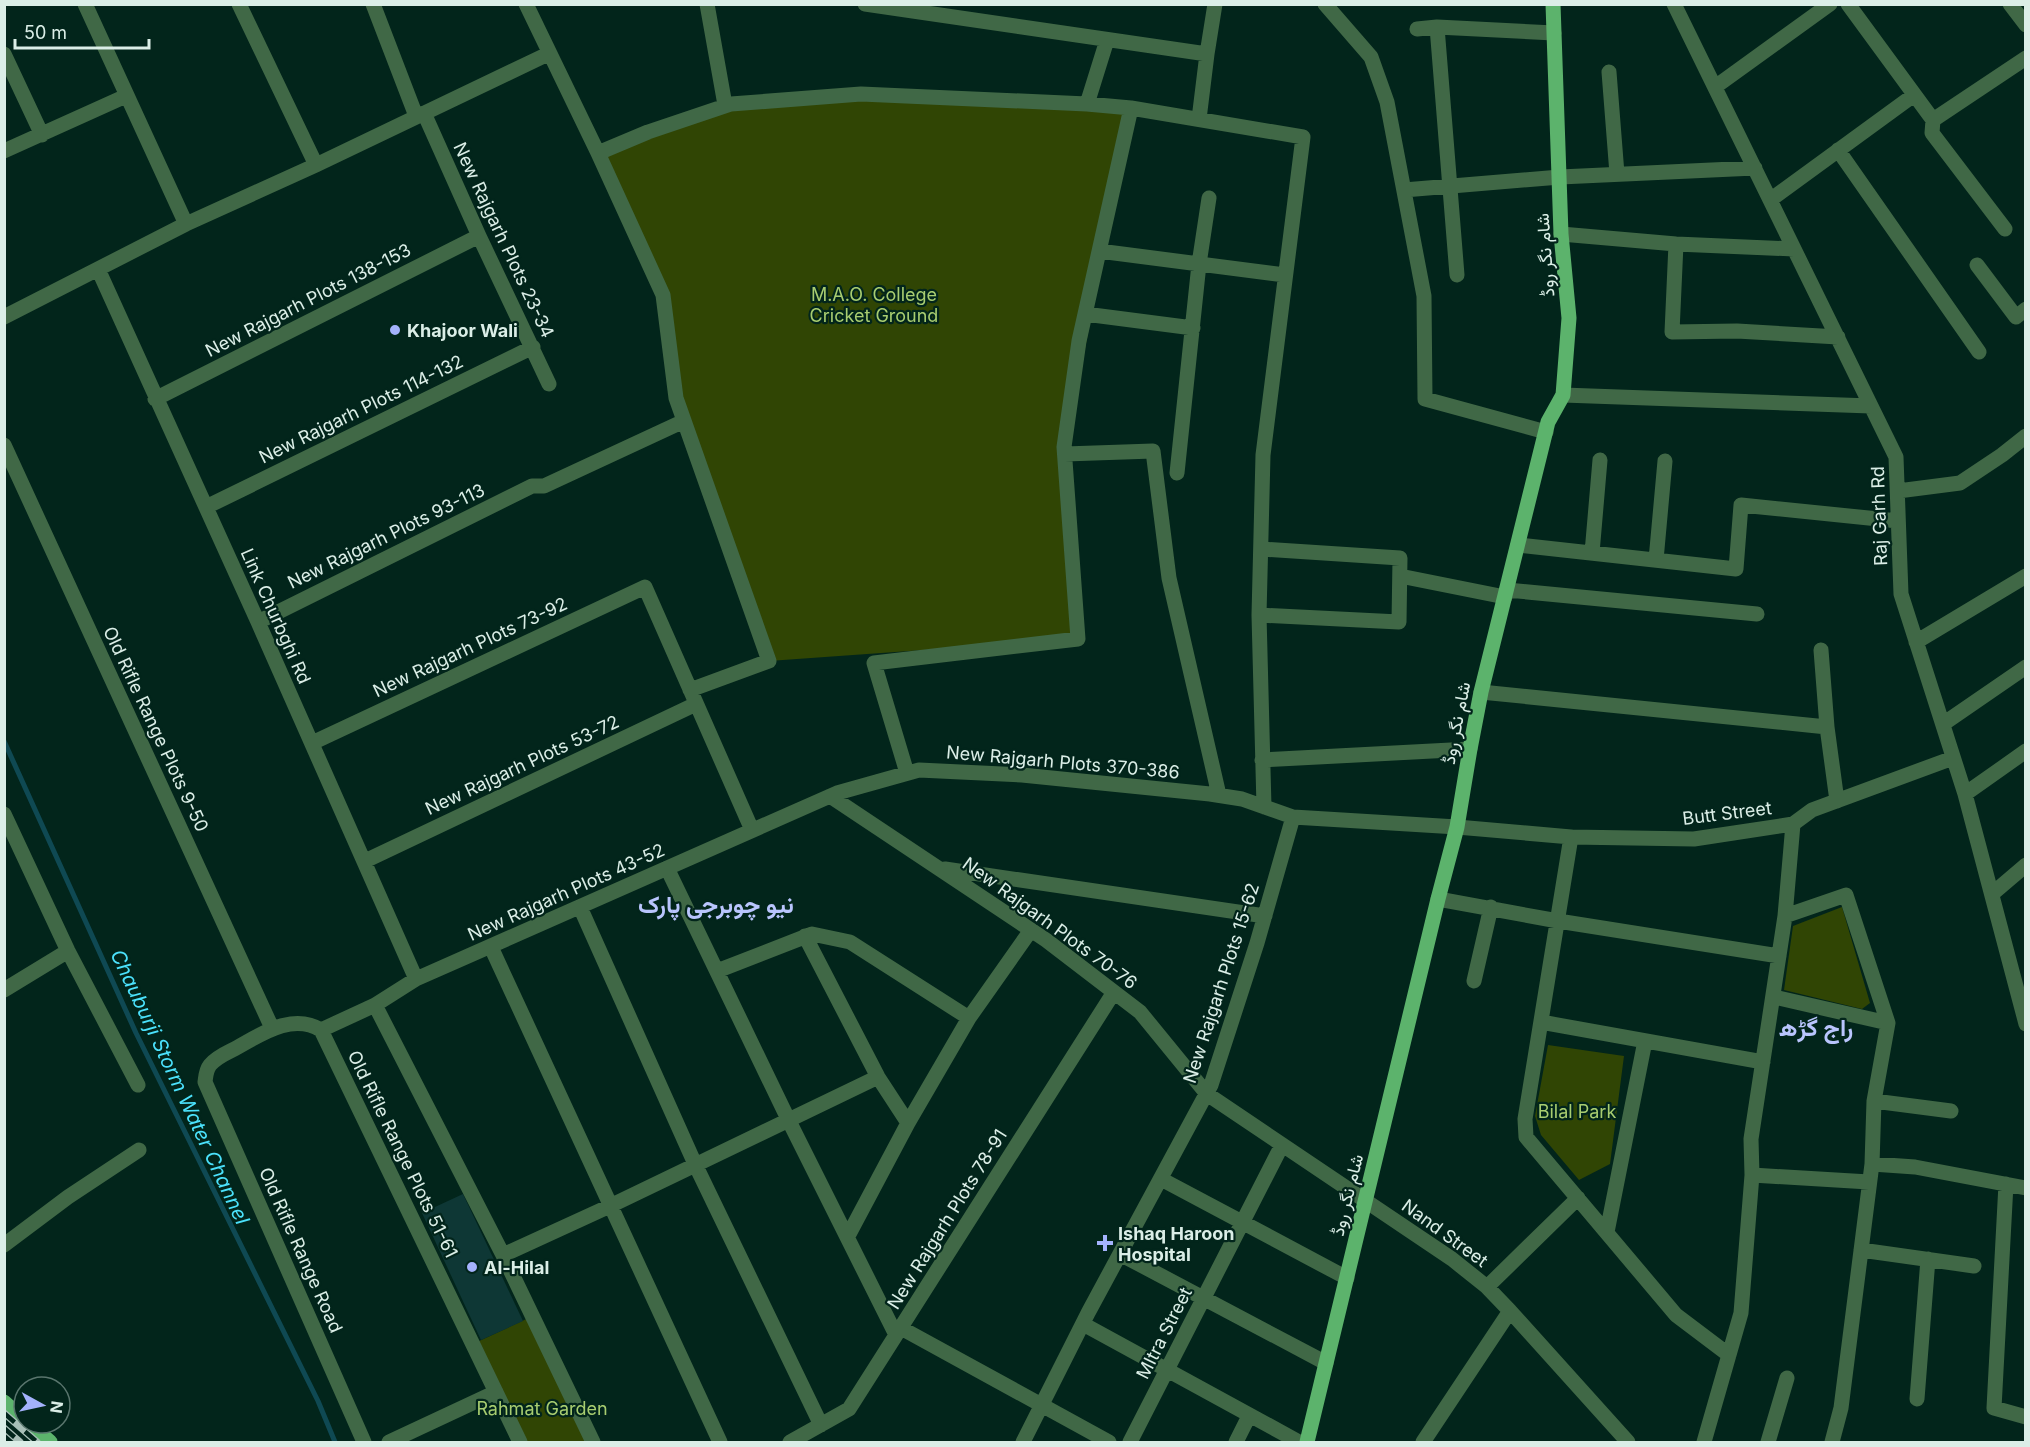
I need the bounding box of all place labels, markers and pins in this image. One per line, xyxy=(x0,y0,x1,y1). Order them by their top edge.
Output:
place label: Khajoor Wali xyxy=(407,320,518,341)
marker: Khajoor Wali xyxy=(388,323,402,337)
place label: Ishaq Haroon Hospital xyxy=(1118,1223,1234,1265)
marker: Ishaq Haroon Hospital xyxy=(1096,1234,1114,1252)
place label: Al-Hilal xyxy=(484,1257,549,1278)
marker: Al-Hilal xyxy=(465,1260,479,1274)

